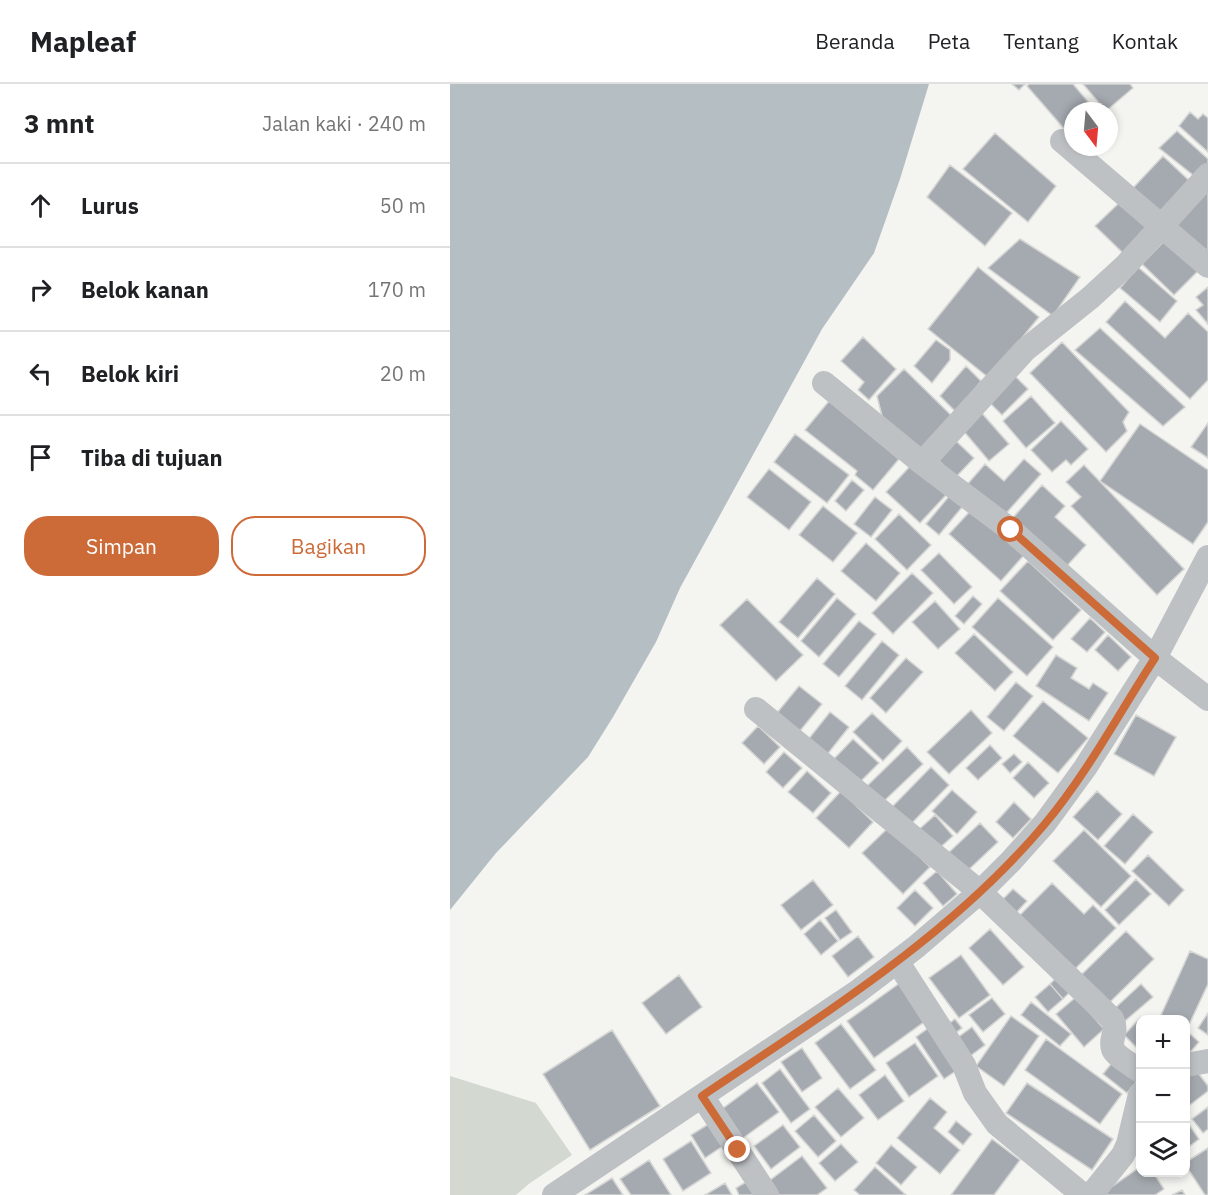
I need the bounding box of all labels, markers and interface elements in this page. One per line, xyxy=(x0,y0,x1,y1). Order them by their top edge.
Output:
text: Mapleaf xyxy=(30,23,136,60)
text: Beranda xyxy=(815,27,895,55)
text: Peta xyxy=(928,27,970,55)
text: Tentang xyxy=(1003,27,1079,55)
text: Kontak xyxy=(1112,27,1178,55)
north arrow xyxy=(1064,102,1118,156)
text: 3 mnt xyxy=(24,106,94,140)
text: Jalan kaki · 240 m xyxy=(262,110,426,137)
icon: ahead xyxy=(24,189,57,222)
text: Lurus xyxy=(81,191,139,220)
text: 50 m xyxy=(380,192,426,219)
icon: right xyxy=(24,273,57,306)
text: Belok kanan xyxy=(81,275,209,304)
text: 170 m xyxy=(368,276,426,303)
icon: left xyxy=(24,357,57,390)
text: Belok kiri xyxy=(81,359,179,388)
text: 20 m xyxy=(380,360,426,387)
icon: arrive xyxy=(24,441,57,474)
text: Tiba di tujuan xyxy=(81,443,223,472)
button: Simpan xyxy=(24,516,219,576)
button: Bagikan xyxy=(231,516,426,576)
route start xyxy=(997,516,1023,542)
map controls xyxy=(1136,1015,1190,1177)
button: + xyxy=(1136,1015,1190,1069)
button: − xyxy=(1136,1069,1190,1123)
button: layers xyxy=(1136,1123,1190,1177)
route end xyxy=(724,1136,750,1162)

